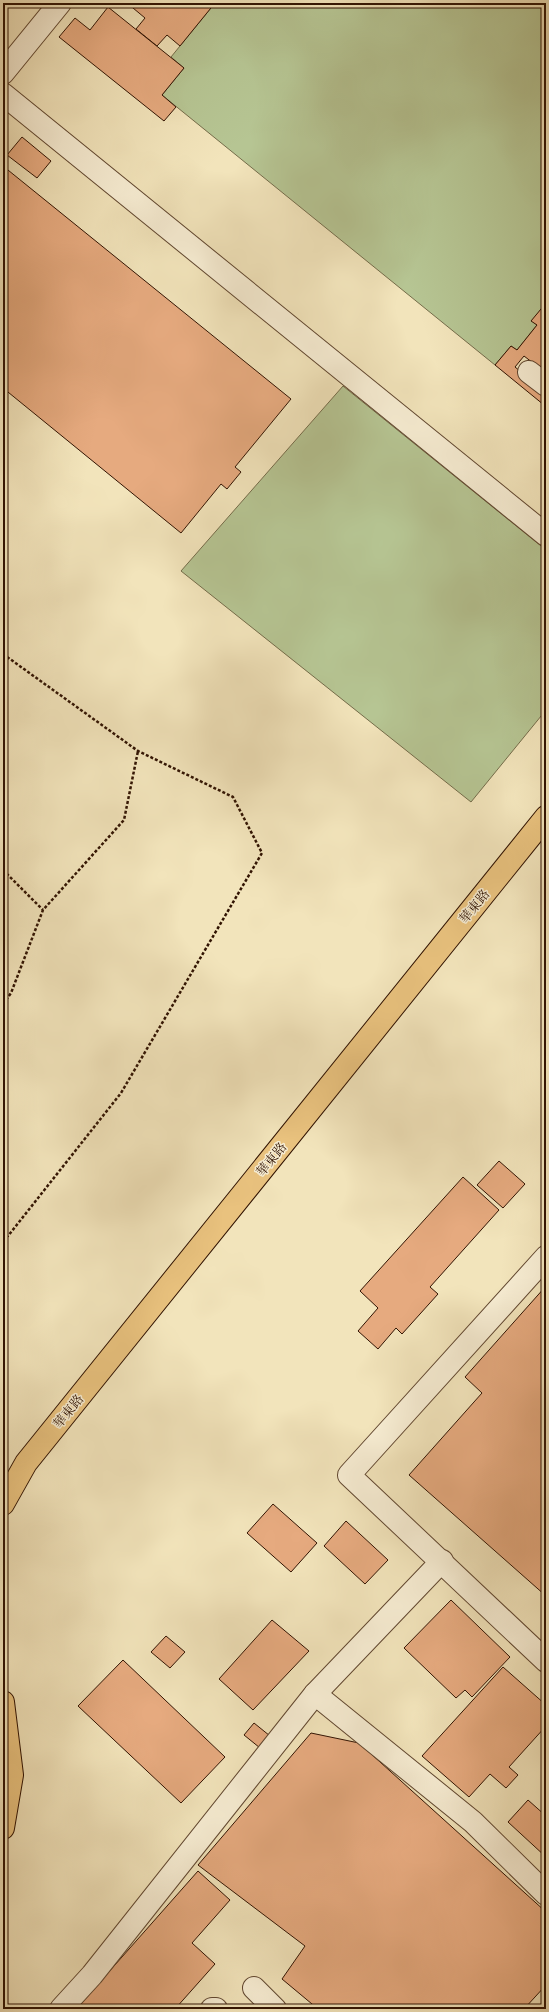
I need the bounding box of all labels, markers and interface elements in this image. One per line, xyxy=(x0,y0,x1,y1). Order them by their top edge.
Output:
street label: 華東路 xyxy=(456,886,492,926)
street label: 華東路 xyxy=(253,1139,289,1179)
street label: 華東路 xyxy=(50,1391,86,1431)

